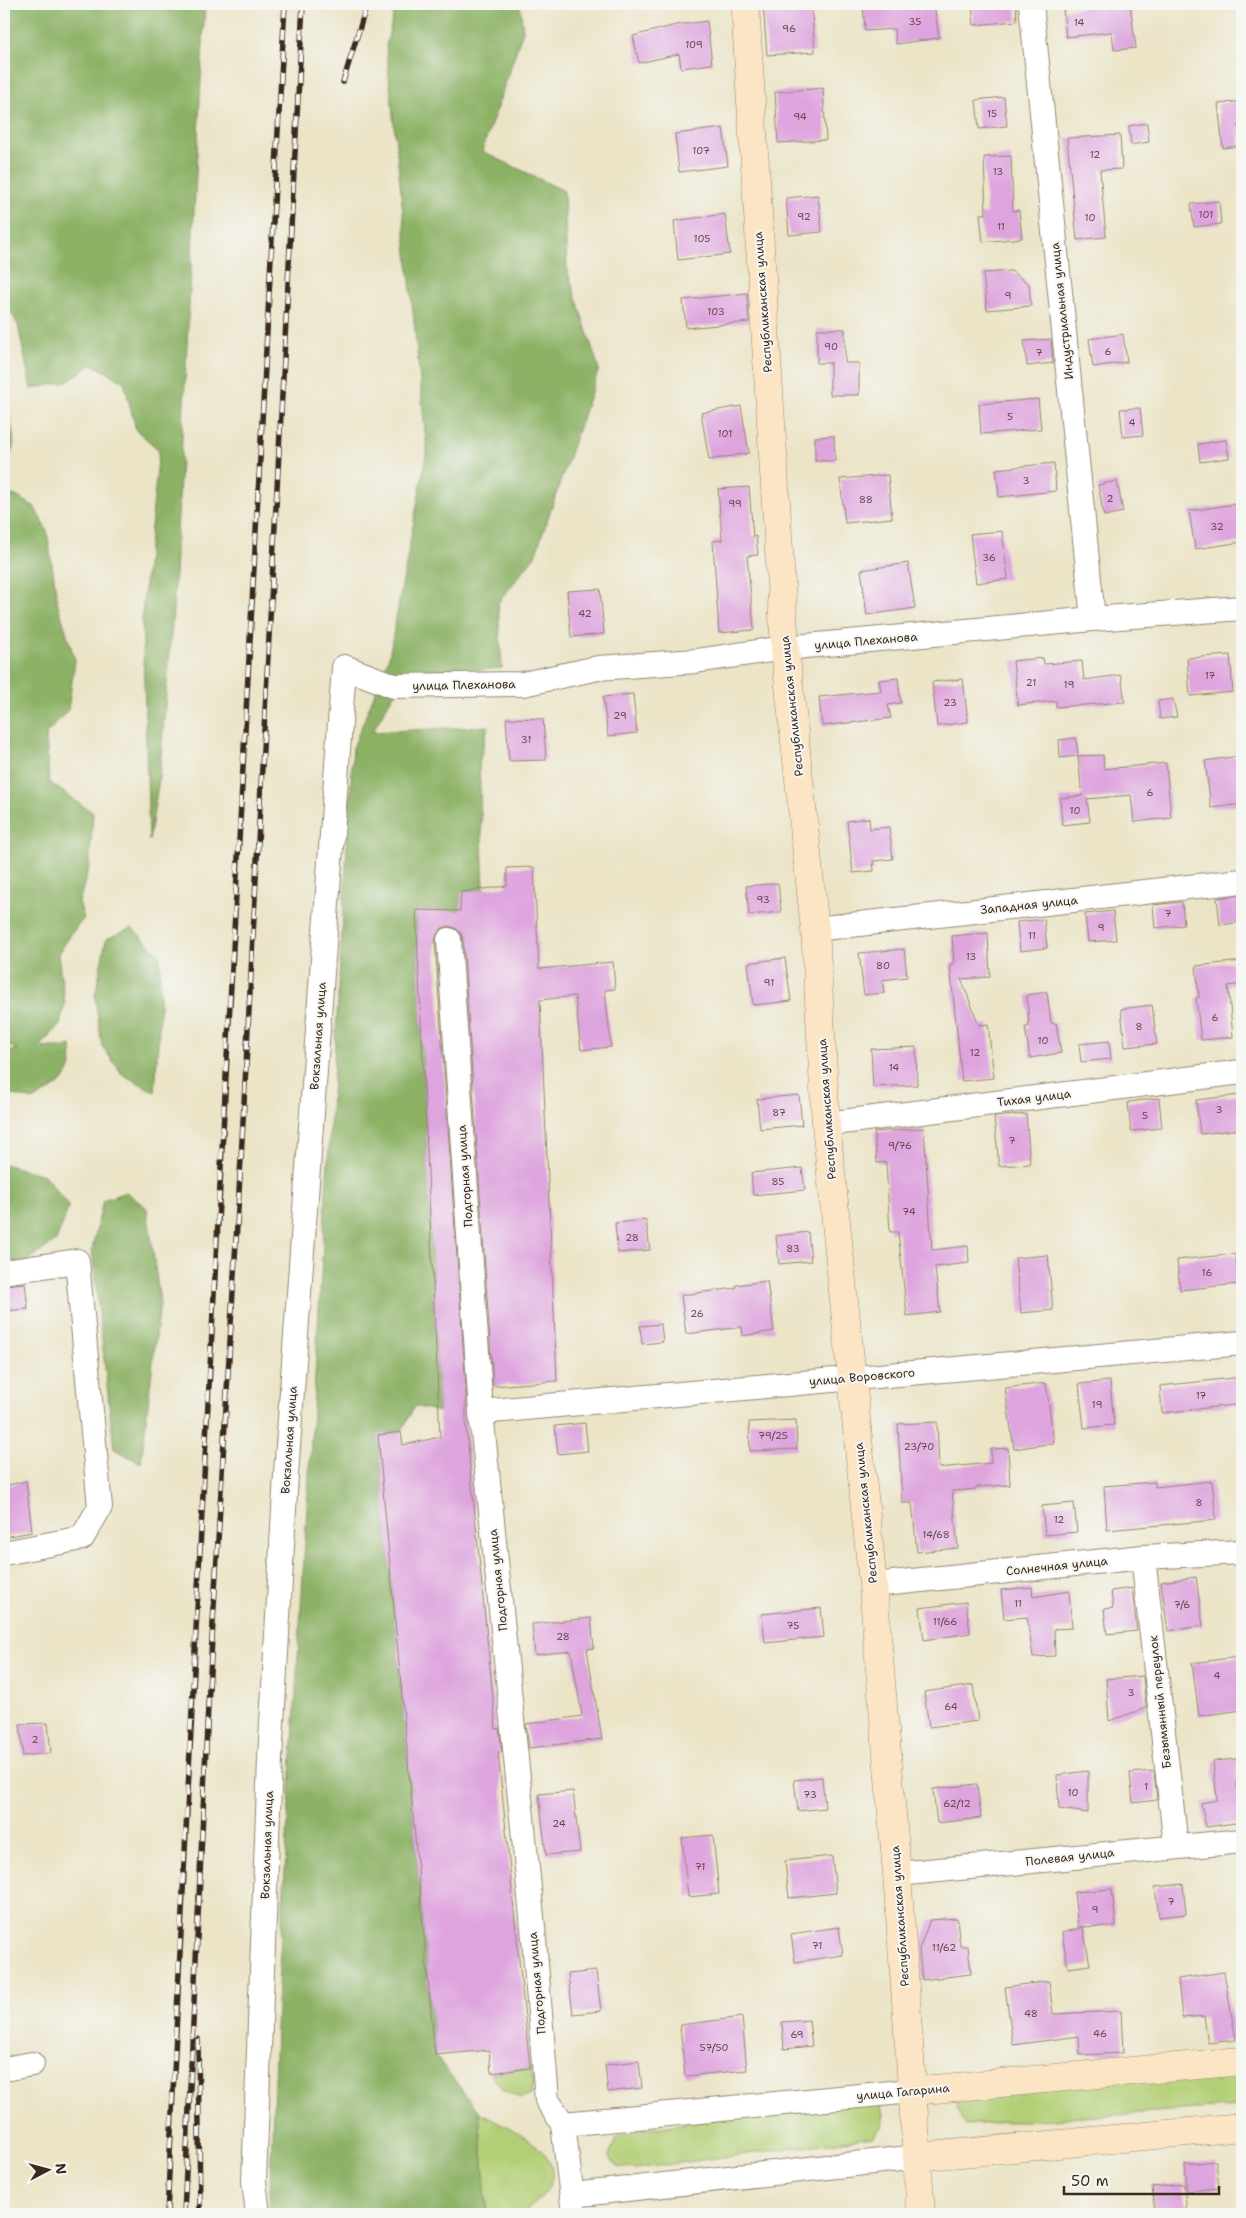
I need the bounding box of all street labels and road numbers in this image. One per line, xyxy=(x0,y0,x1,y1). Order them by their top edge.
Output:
street label: Республиканская улица xyxy=(750,230,776,373)
street label: Индустриальная улица xyxy=(1047,241,1077,380)
street label: улица Плеханова xyxy=(814,628,919,653)
street label: Республиканская улица xyxy=(777,634,807,777)
street label: улица Плеханова xyxy=(412,676,516,694)
street label: Западная улица xyxy=(979,892,1079,918)
street label: Вокзальная улица xyxy=(306,981,330,1091)
street label: Республиканская улица xyxy=(814,1037,840,1180)
street label: Тихая улица xyxy=(996,1085,1073,1110)
street label: Подгорная улица xyxy=(453,1124,477,1228)
street label: улица Воровского xyxy=(808,1364,916,1390)
street label: Вокзальная улица xyxy=(277,1385,301,1495)
street label: Республиканская улица xyxy=(851,1441,881,1584)
street label: Подгорная улица xyxy=(485,1528,511,1632)
street label: Солнечная улица xyxy=(1005,1553,1109,1579)
street label: Безымянный переулок xyxy=(1145,1634,1175,1769)
street label: Вокзальная улица xyxy=(257,1790,277,1899)
street label: Республиканская улица xyxy=(887,1844,913,1987)
street label: Полевая улица xyxy=(1025,1844,1116,1870)
street label: Подгорная улица xyxy=(525,1931,549,2035)
street label: улица Гагарина xyxy=(856,2080,951,2104)

